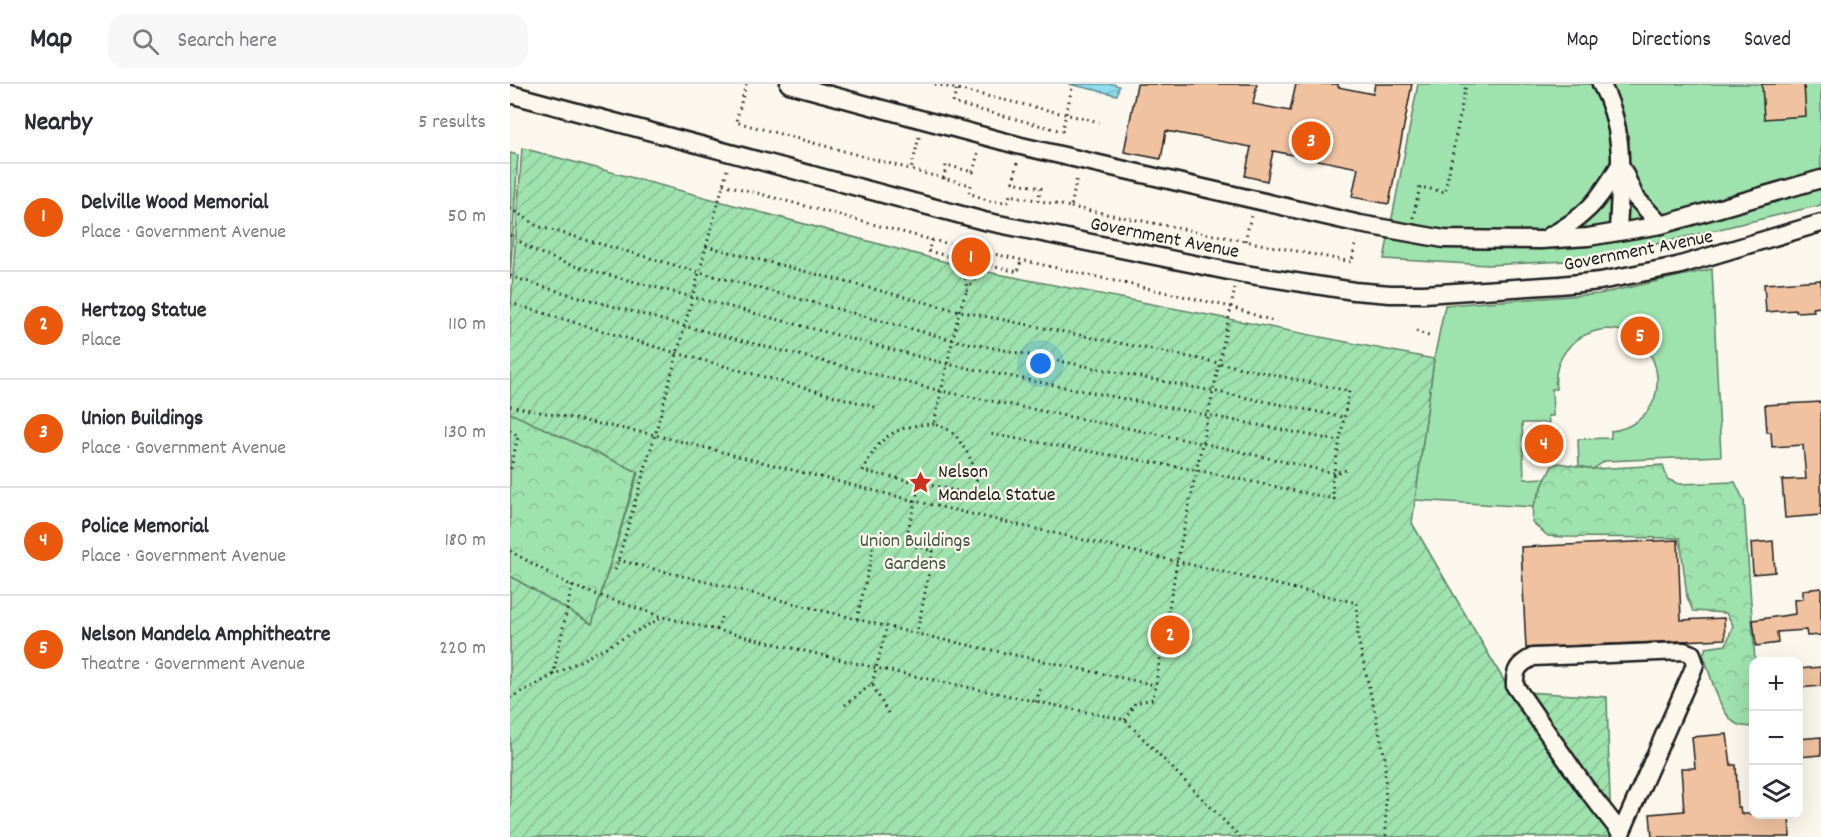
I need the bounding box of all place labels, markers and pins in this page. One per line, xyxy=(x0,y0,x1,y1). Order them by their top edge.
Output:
pin: 3 xyxy=(1292,118,1330,164)
pin: 1 xyxy=(952,234,990,279)
pin: 5 xyxy=(1620,314,1660,358)
pin: 4 xyxy=(1524,422,1564,466)
place label: Nelson Mandela Statue xyxy=(938,459,1056,510)
place icon: Nelson Mandela Statue xyxy=(907,469,933,495)
pin: 2 xyxy=(1150,612,1190,658)

